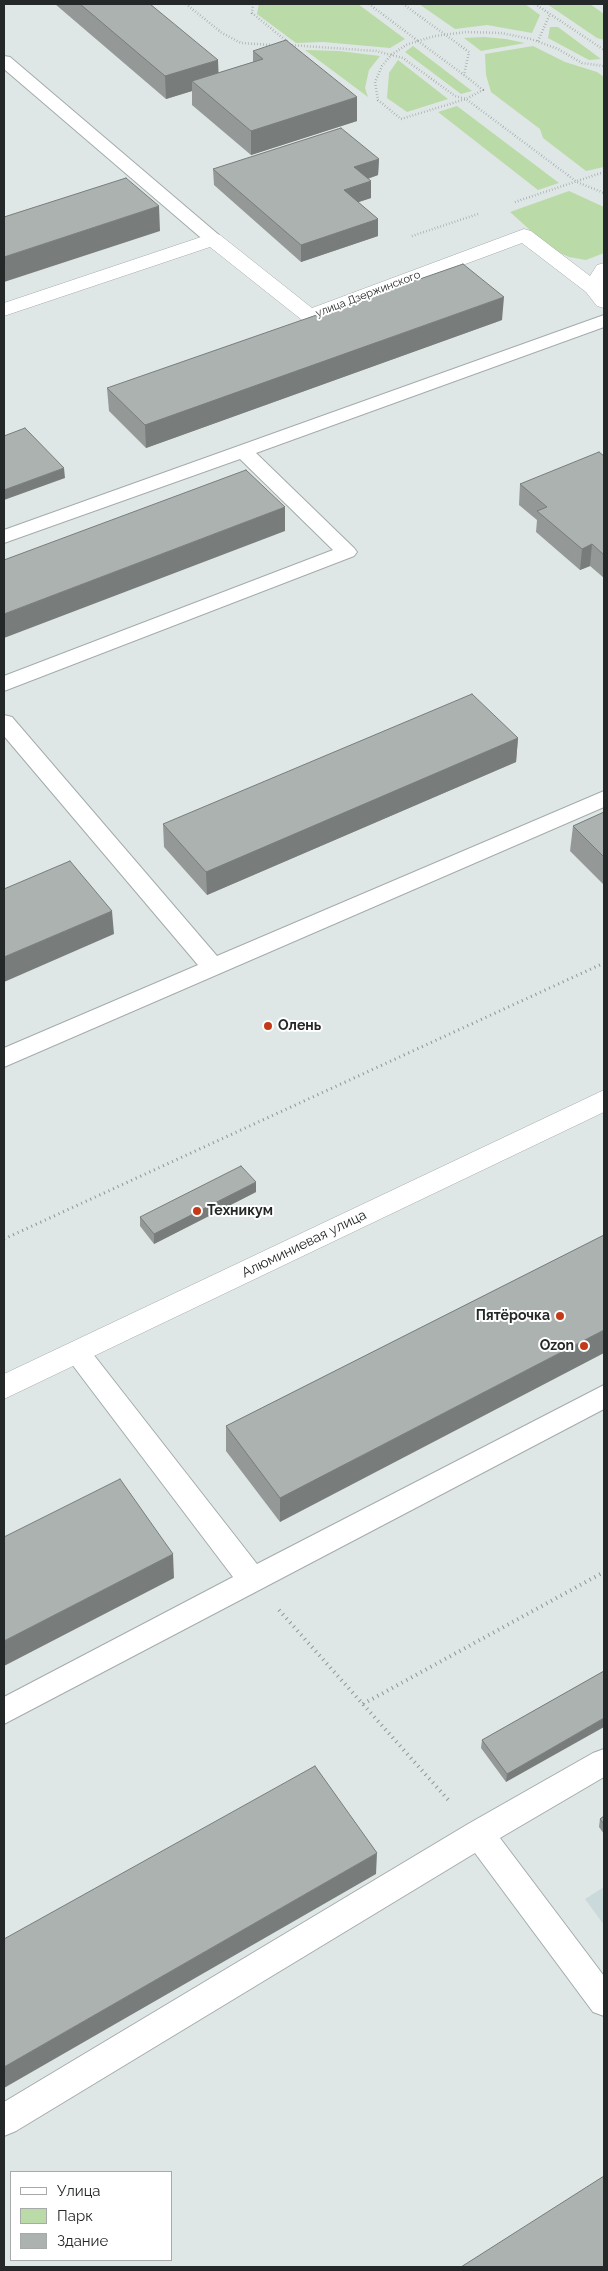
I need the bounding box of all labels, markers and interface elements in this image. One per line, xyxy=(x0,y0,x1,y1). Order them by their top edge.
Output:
street label: улица Дзержинского xyxy=(314,268,422,320)
place label: Олень xyxy=(278,1018,321,1034)
marker: Олень xyxy=(262,1020,274,1032)
place label: Техникум xyxy=(207,1203,273,1219)
marker: Техникум xyxy=(191,1205,203,1217)
street label: Алюминиевая улица xyxy=(239,1206,369,1282)
place label: Пятёрочка xyxy=(476,1308,550,1324)
marker: Пятёрочка xyxy=(554,1310,566,1322)
place label: Ozon xyxy=(540,1338,574,1354)
marker: Ozon xyxy=(578,1340,590,1352)
legend xyxy=(10,2171,172,2261)
text: Улица xyxy=(57,2182,101,2200)
text: Парк xyxy=(57,2207,93,2225)
text: Здание xyxy=(57,2232,108,2250)

